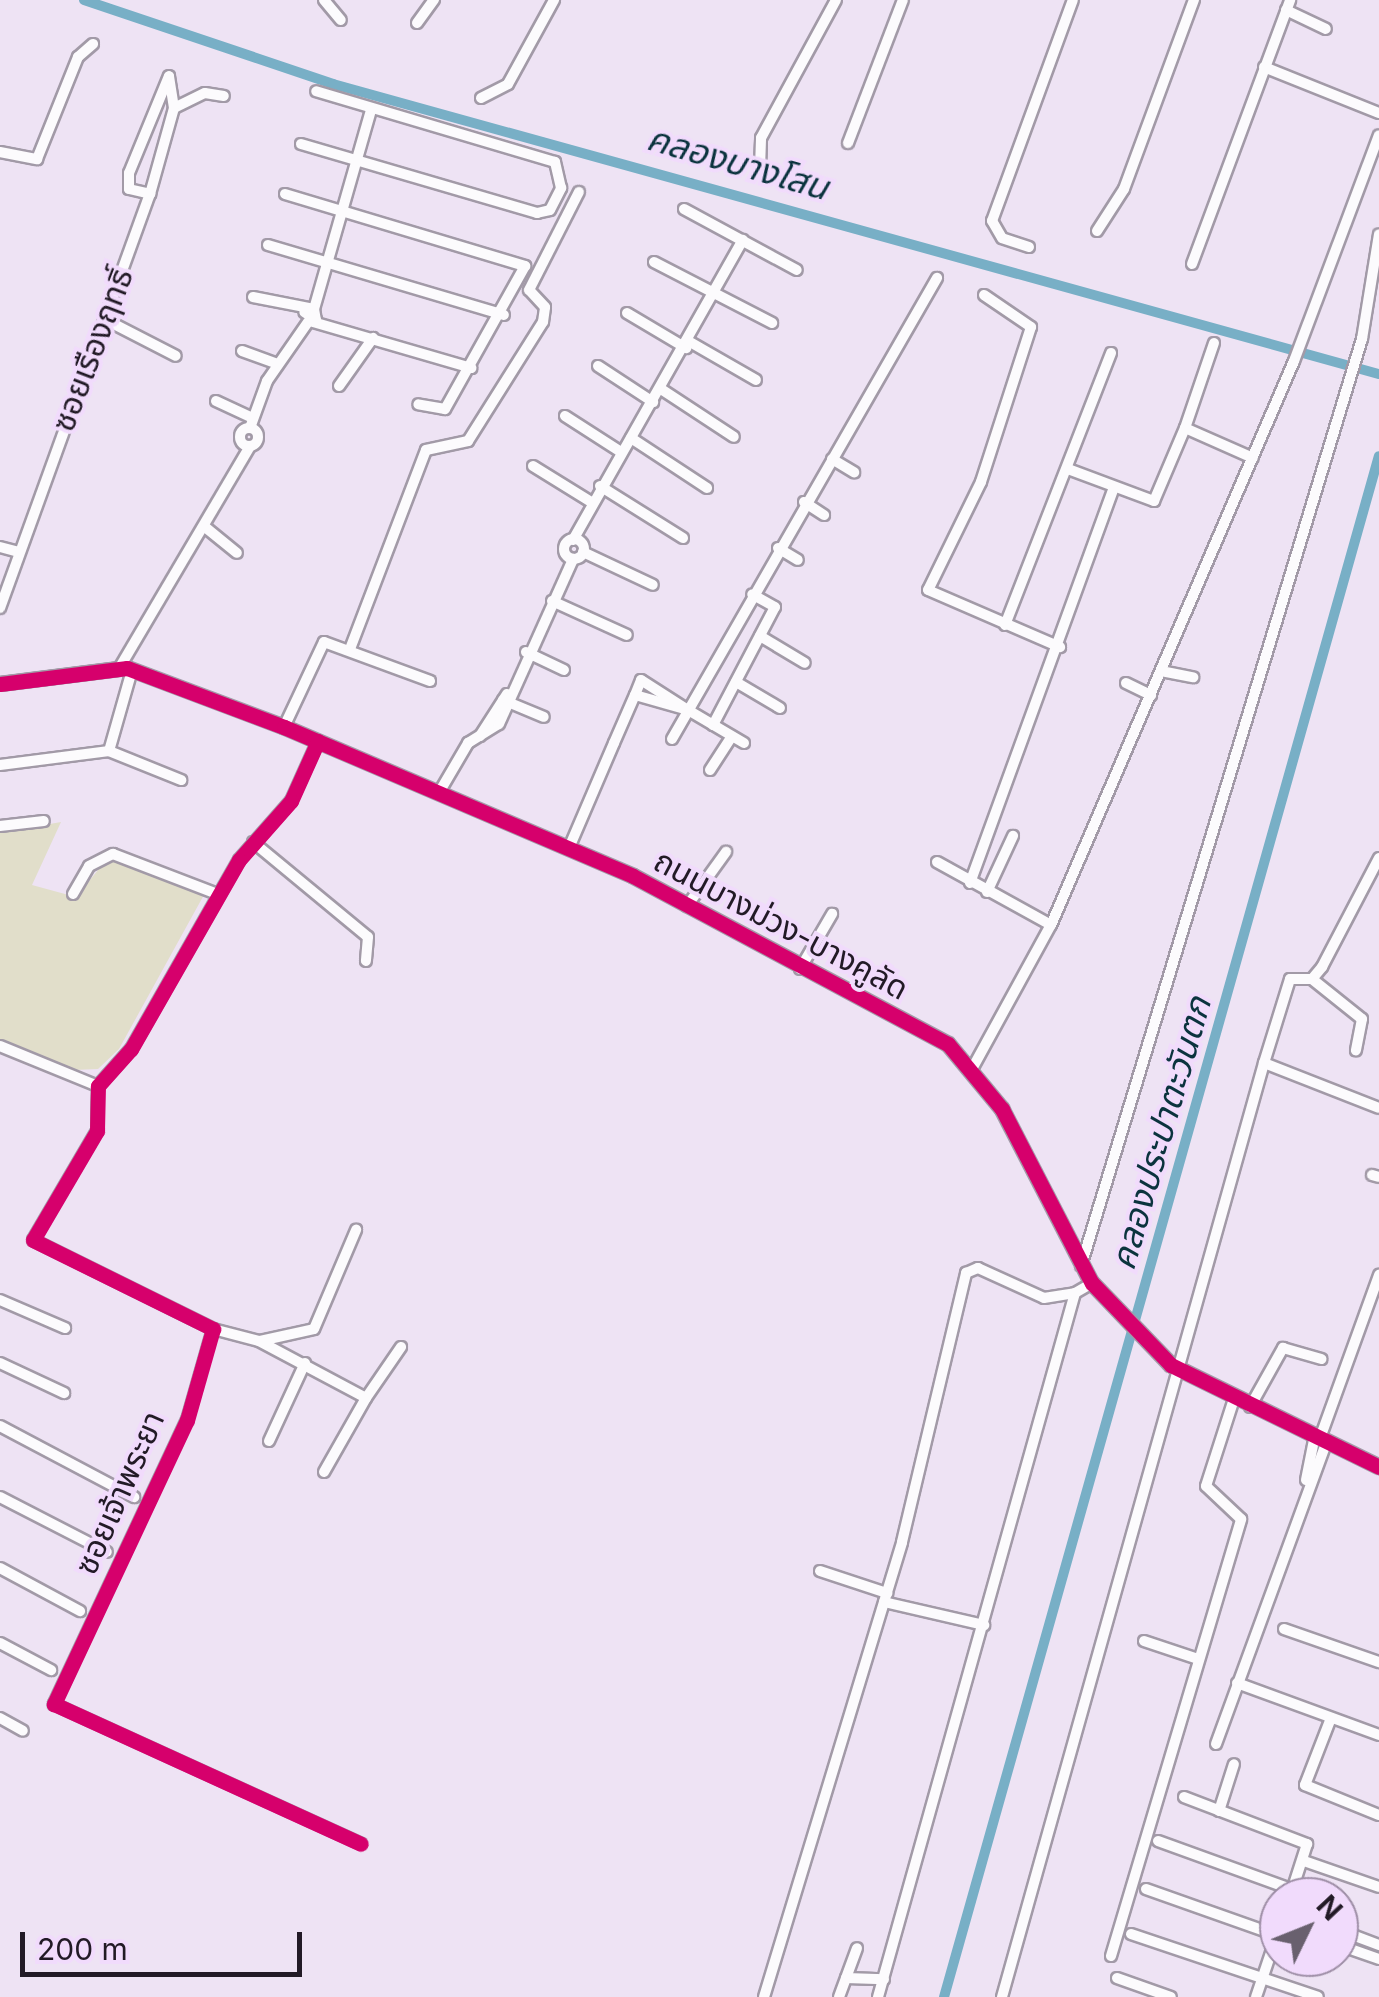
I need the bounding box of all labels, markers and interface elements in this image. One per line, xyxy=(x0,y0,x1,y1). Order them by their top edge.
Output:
water label: คลองบางโสน xyxy=(643,116,833,208)
street label: ซอยเรืองฤทธิ์ xyxy=(44,263,142,437)
street label: ถนนบางม่วง-บางคูลัด xyxy=(647,842,915,1008)
water label: คลองประปาตะวันตก xyxy=(1101,992,1219,1274)
street label: ซอยเจ้าพระยา xyxy=(67,1406,173,1580)
north arrow xyxy=(1259,1877,1359,1977)
text: N xyxy=(1310,1889,1349,1927)
scale bar xyxy=(25,1912,308,1974)
text: 200 m xyxy=(37,1931,128,1967)

